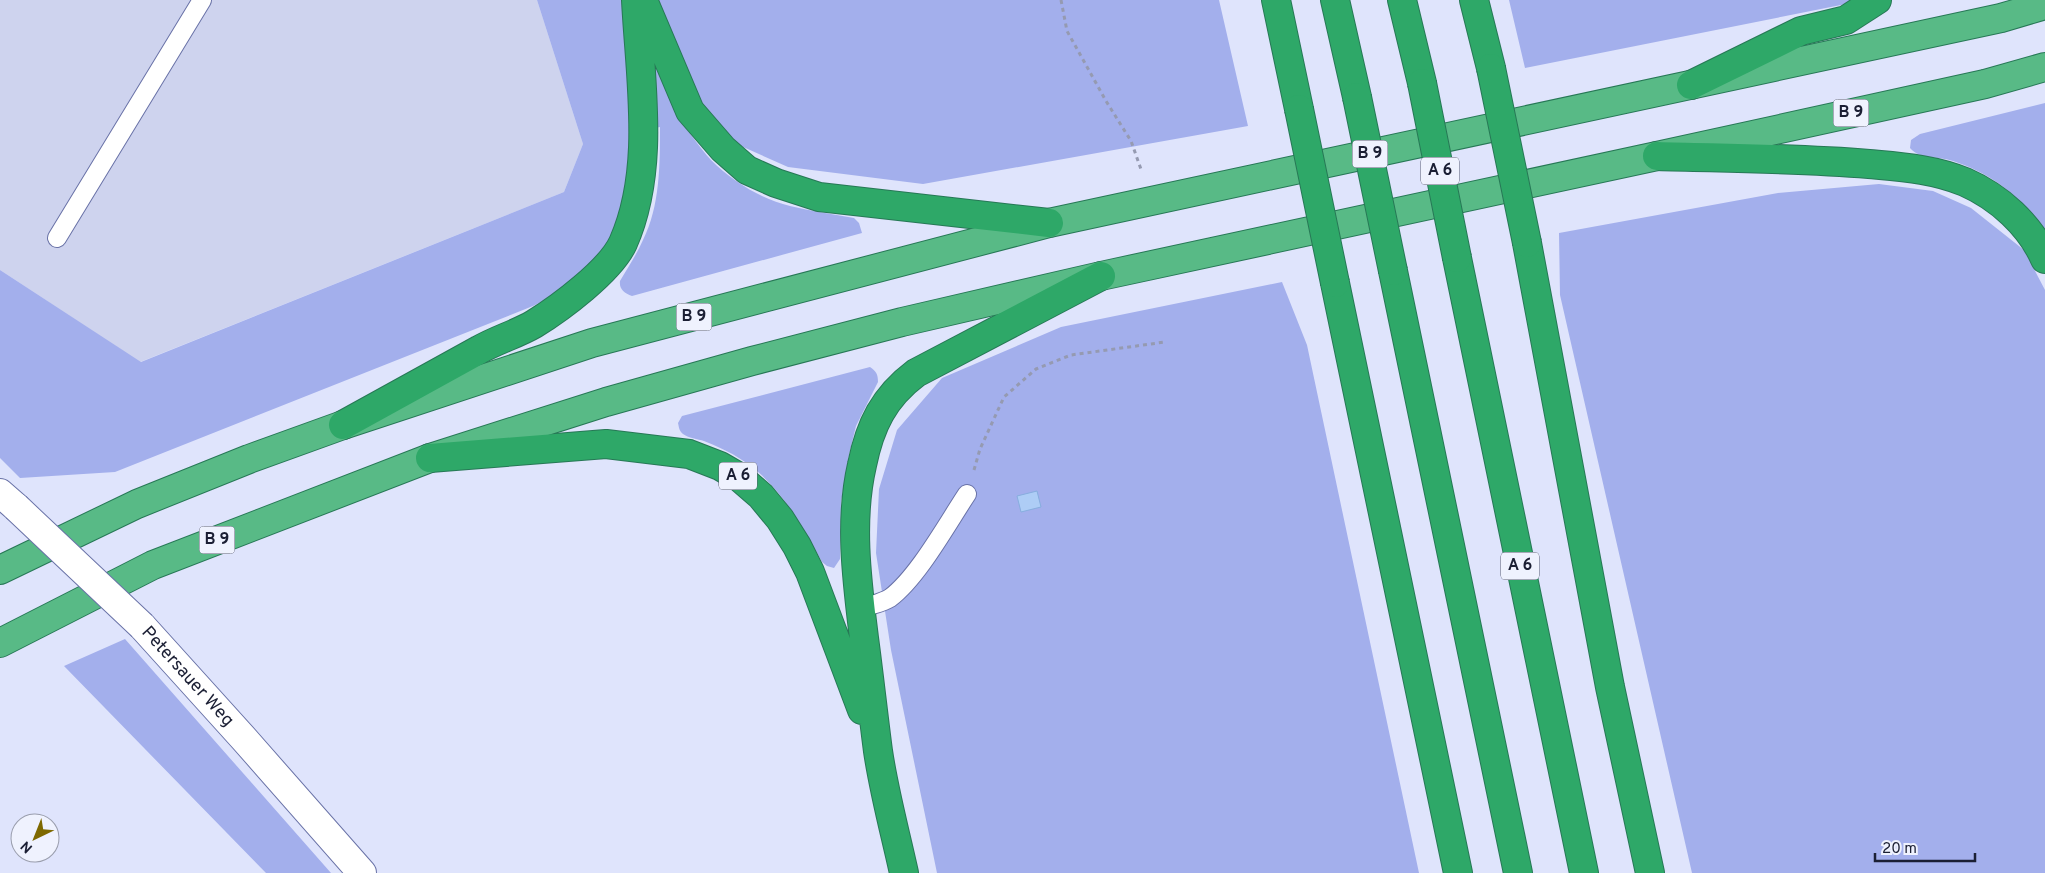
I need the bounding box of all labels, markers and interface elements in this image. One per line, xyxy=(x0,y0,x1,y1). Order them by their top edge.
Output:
road number: B 9 xyxy=(1834,100,1868,126)
road number: B 9 xyxy=(1352,140,1388,168)
road number: A 6 xyxy=(1421,158,1459,185)
road number: B 9 xyxy=(676,304,712,330)
road number: A 6 xyxy=(719,462,757,490)
road number: B 9 xyxy=(200,526,234,554)
road number: A 6 xyxy=(1501,552,1539,580)
street label: Petersauer Weg xyxy=(136,621,239,732)
north arrow xyxy=(10,813,60,863)
scale bar xyxy=(1875,830,1975,862)
text: N xyxy=(18,837,37,856)
text: 20 m xyxy=(1882,840,1917,859)

